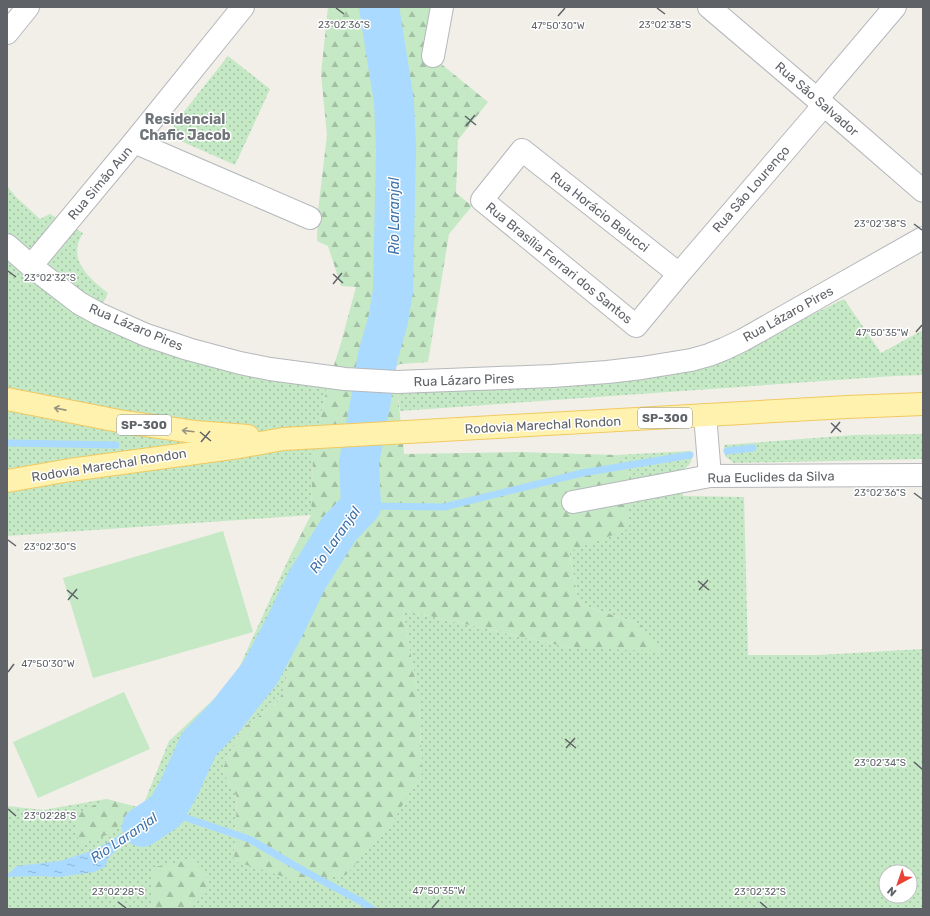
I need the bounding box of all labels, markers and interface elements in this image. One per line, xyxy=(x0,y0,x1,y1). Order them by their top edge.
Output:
text: 23°02'36"S xyxy=(318,19,370,31)
text: 23°02'38"S xyxy=(639,19,691,31)
text: 47°50'30"W xyxy=(531,20,585,32)
street label: Rua São Salvador xyxy=(772,59,862,139)
district label: Residencial Chafic Jacob xyxy=(139,111,231,144)
street label: Rua Simão Aun xyxy=(65,143,135,223)
street label: Rua São Lourenço xyxy=(709,143,793,235)
street label: Rua Horácio Belucci xyxy=(548,169,652,255)
water label: Rio Laranjal xyxy=(386,177,403,255)
street label: Rua Brasília Ferrari dos Santos xyxy=(483,199,636,327)
text: 23°02'38"S xyxy=(854,218,906,230)
text: 23°02'32"S xyxy=(24,272,76,284)
street label: Rua Lázaro Pires xyxy=(740,283,836,345)
street label: Rua Lázaro Pires xyxy=(87,300,186,354)
text: 47°50'35"W xyxy=(855,327,909,339)
street label: Rua Lázaro Pires xyxy=(413,371,515,389)
one-way arrow xyxy=(54,405,67,413)
road number: SP-300 xyxy=(638,408,692,428)
street label: Rodovia Marechal Rondon xyxy=(464,413,622,437)
road number: SP-300 xyxy=(117,415,171,435)
one-way arrow xyxy=(182,427,195,435)
street label: Rodovia Marechal Rondon xyxy=(30,445,188,485)
street label: Rua Euclides da Silva xyxy=(707,468,835,486)
text: 23°02'36"S xyxy=(854,487,906,499)
water label: Rio Laranjal xyxy=(306,503,364,577)
text: 23°02'30"S xyxy=(24,541,76,553)
text: 47°50'30"W xyxy=(21,658,75,670)
text: 23°02'34"S xyxy=(854,757,906,769)
water label: Rio Laranjal xyxy=(87,809,161,867)
text: 23°02'28"S xyxy=(24,810,76,822)
north arrow xyxy=(878,864,918,904)
text: N xyxy=(885,884,899,899)
text: 47°50'35"W xyxy=(412,885,466,897)
text: 23°02'28"S xyxy=(92,886,144,898)
text: 23°02'32"S xyxy=(734,886,786,898)

